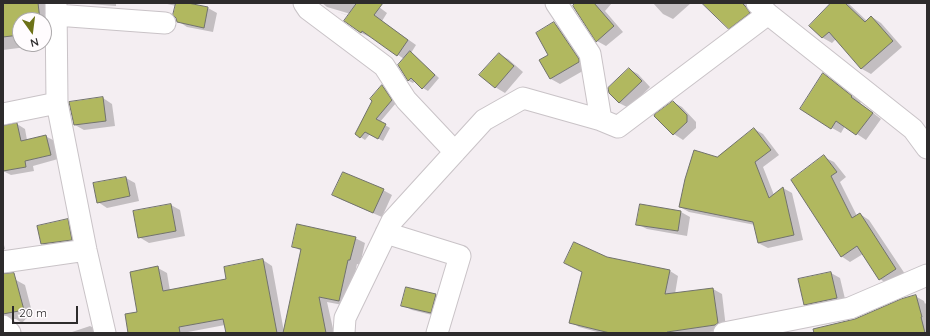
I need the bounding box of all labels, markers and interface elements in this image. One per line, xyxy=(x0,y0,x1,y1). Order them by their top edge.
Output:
north arrow xyxy=(12,12,52,52)
text: N xyxy=(29,35,40,50)
scale bar xyxy=(14,298,80,324)
text: 20 m xyxy=(19,305,47,320)

